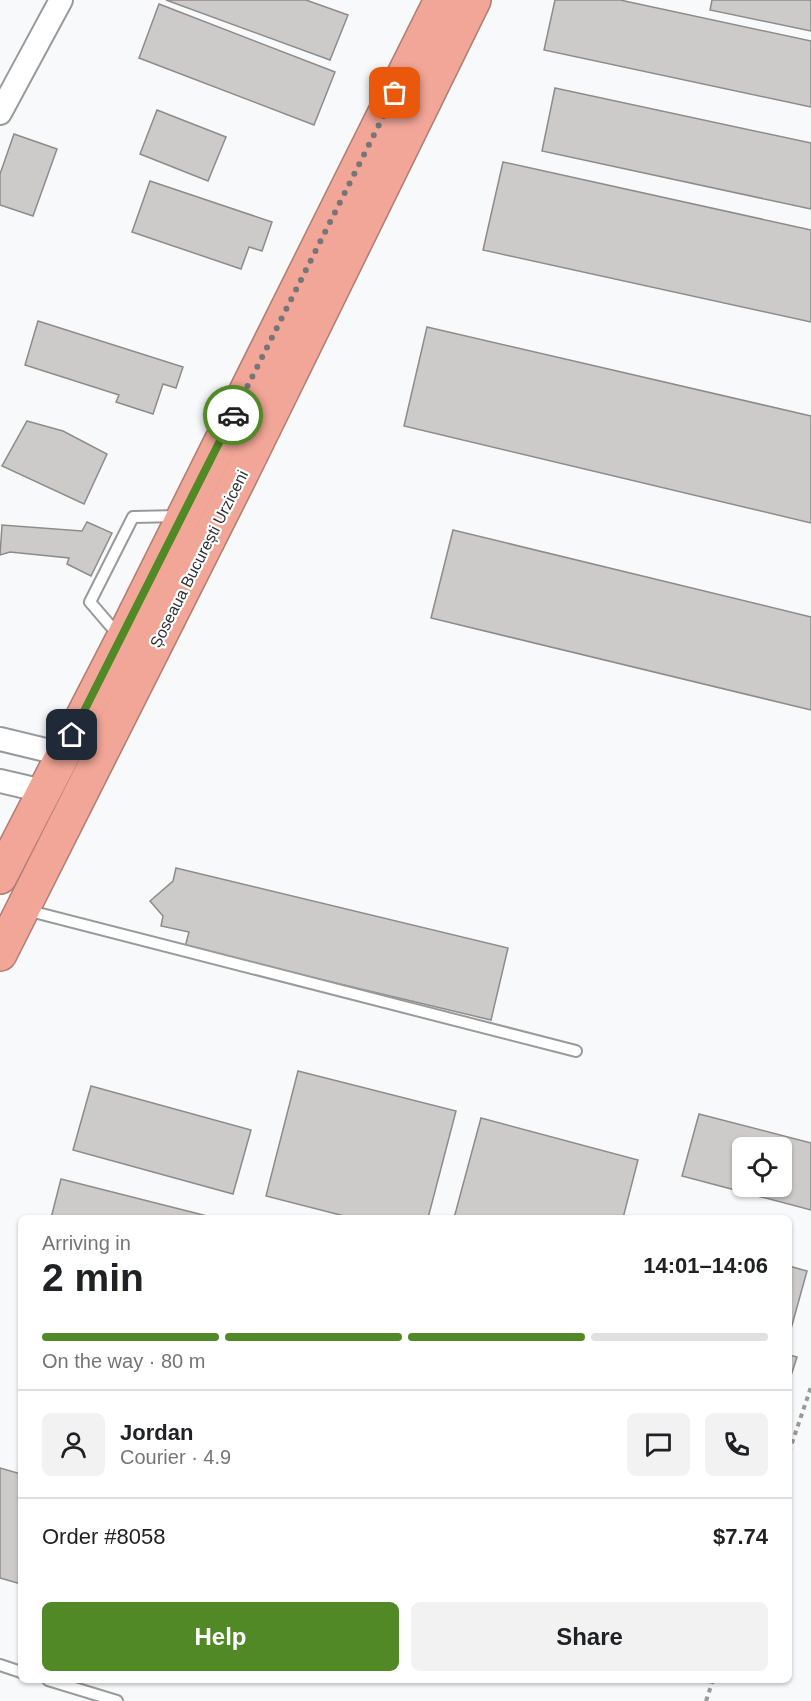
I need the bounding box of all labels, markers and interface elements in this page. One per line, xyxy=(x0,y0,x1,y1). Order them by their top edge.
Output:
pin xyxy=(369,67,420,118)
icon: bag xyxy=(378,76,411,109)
courier xyxy=(203,385,263,445)
icon: car xyxy=(217,399,250,432)
street label: Șoseaua București Urziceni xyxy=(147,468,251,650)
pin xyxy=(46,709,97,760)
icon: home xyxy=(55,718,88,751)
map controls xyxy=(732,1137,792,1197)
button: locate xyxy=(732,1137,792,1197)
text: Arriving in xyxy=(42,1232,131,1254)
text: 14:01–14:06 xyxy=(643,1253,768,1278)
text: 2 min xyxy=(42,1256,144,1299)
text: On the way · 80 m xyxy=(42,1350,205,1372)
button: person xyxy=(42,1413,105,1476)
button: chat xyxy=(627,1413,690,1476)
button: phone xyxy=(705,1413,768,1476)
text: Jordan xyxy=(120,1420,193,1445)
text: Courier · 4.9 xyxy=(120,1446,231,1468)
text: Order #8058 xyxy=(42,1524,166,1549)
text: $7.74 xyxy=(713,1524,768,1549)
button: Help xyxy=(42,1602,399,1671)
button: Share xyxy=(411,1602,768,1671)

